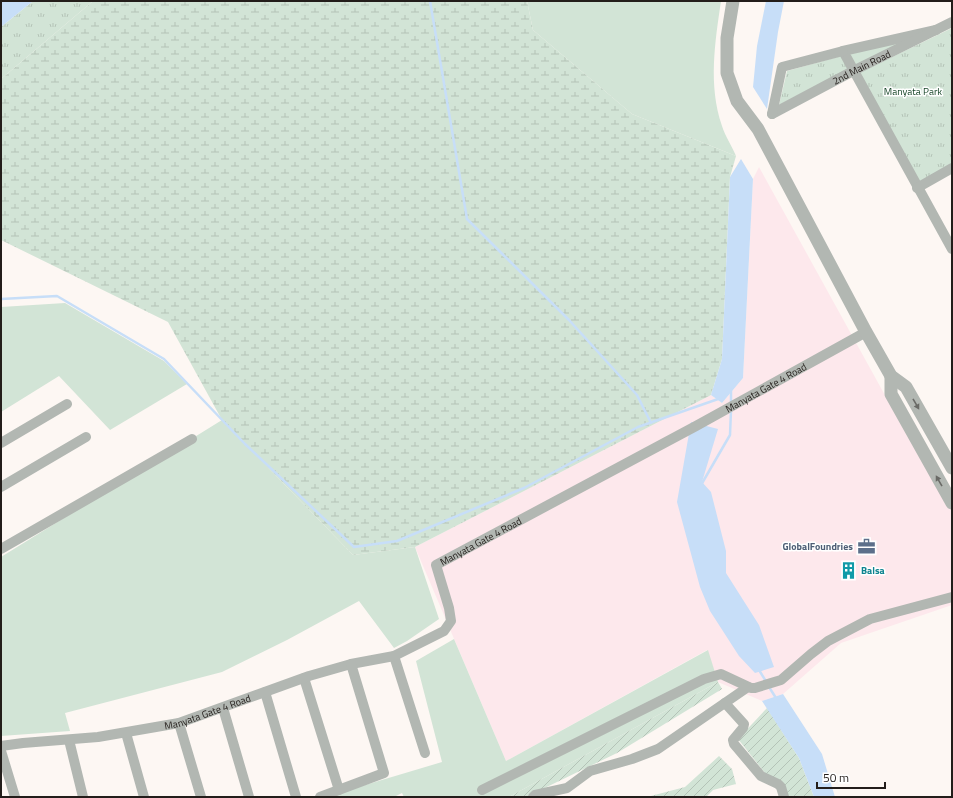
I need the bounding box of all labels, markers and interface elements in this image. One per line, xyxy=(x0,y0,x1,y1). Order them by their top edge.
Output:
street label: 2nd Main Road xyxy=(830,47,893,89)
park label: Manyata Park xyxy=(884,84,942,99)
street label: Manyata Gate 4 Road xyxy=(723,359,809,416)
one-way arrow xyxy=(913,398,920,410)
one-way arrow xyxy=(936,475,943,487)
street label: Manyata Gate 4 Road xyxy=(437,514,524,570)
office icon: GlobalFoundries xyxy=(856,536,876,556)
place label: GlobalFoundries xyxy=(782,539,853,554)
building icon: Balsa xyxy=(838,560,858,580)
place label: Balsa xyxy=(861,563,885,578)
street label: Manyata Gate 4 Road xyxy=(163,691,253,733)
scale bar xyxy=(817,764,885,790)
text: 50 m xyxy=(823,768,849,787)

